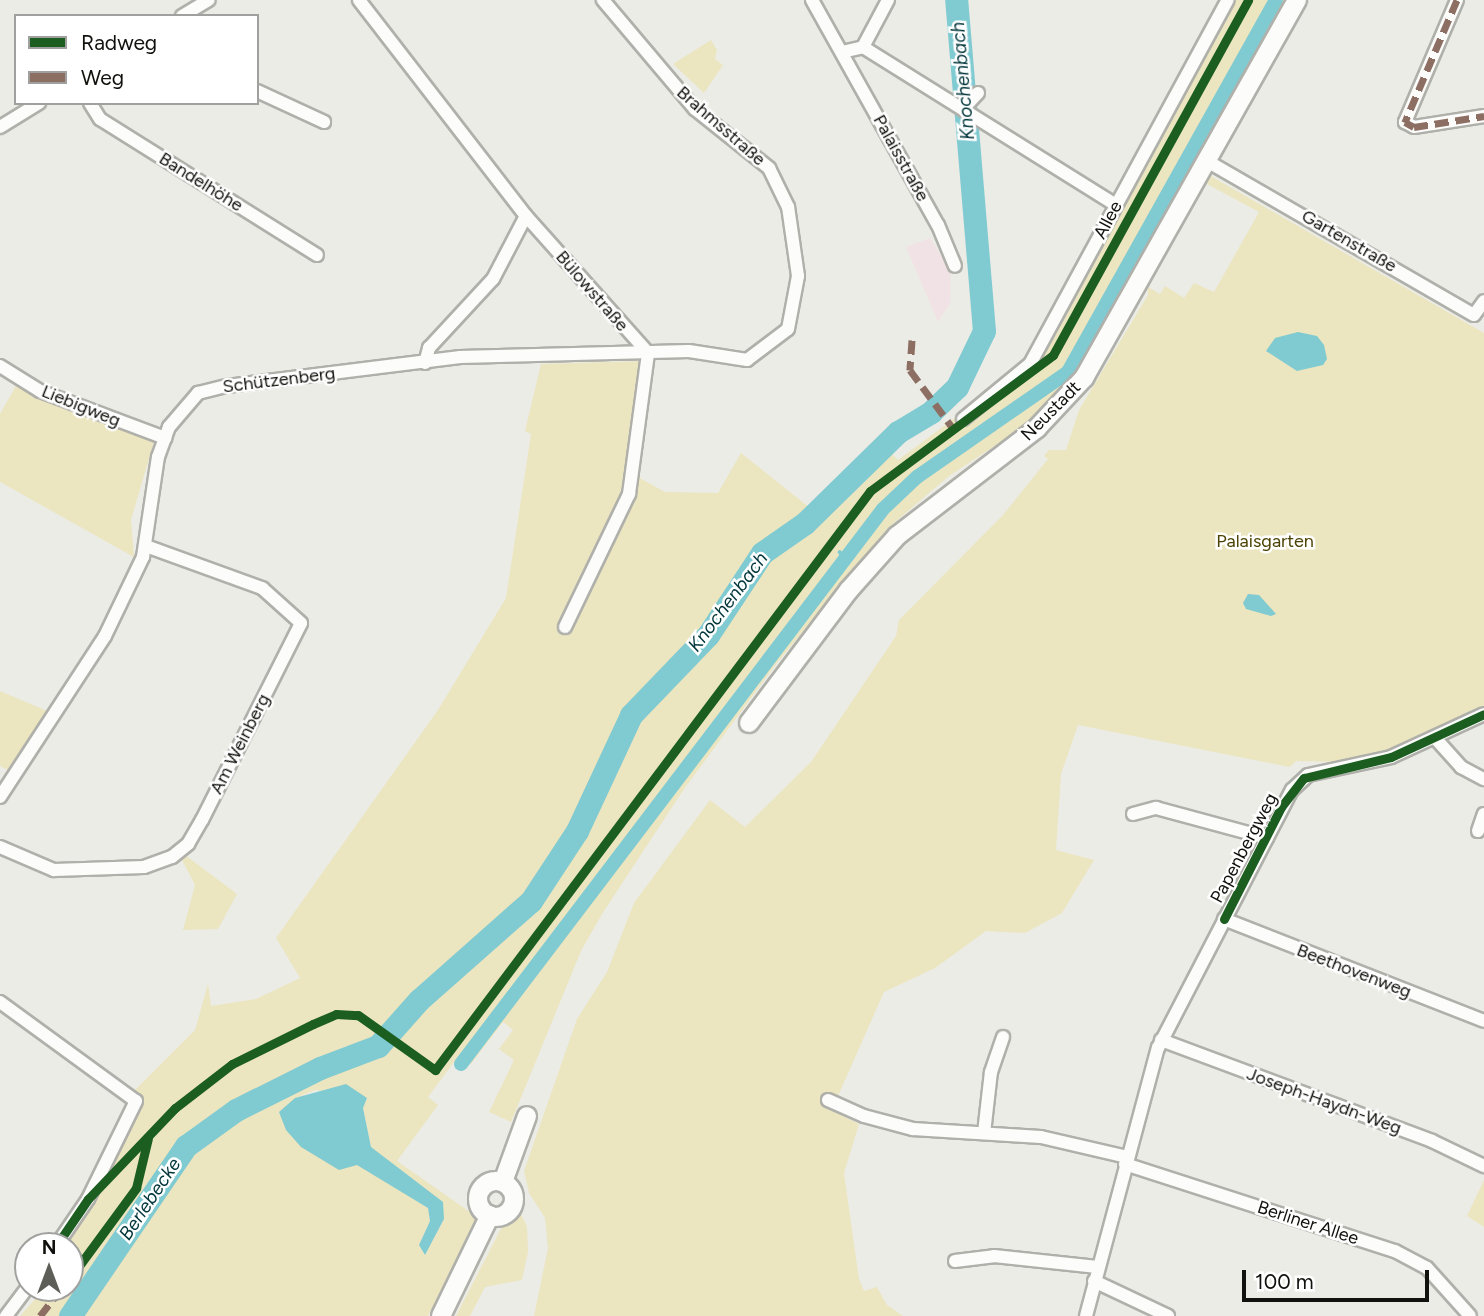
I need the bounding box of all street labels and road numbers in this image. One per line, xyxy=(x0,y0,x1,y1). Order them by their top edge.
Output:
street label: Brahmsstraße xyxy=(672,82,770,170)
street label: Palaisstraße xyxy=(868,111,934,205)
street label: Bandelhöhe xyxy=(155,148,247,216)
street label: Allee xyxy=(1089,197,1127,243)
street label: Gartenstraße xyxy=(1298,205,1400,277)
street label: Bülowstraße xyxy=(551,246,633,336)
street label: Schützenberg xyxy=(221,362,337,398)
street label: Neustadt xyxy=(1017,377,1085,445)
street label: Liebigweg xyxy=(38,380,124,432)
street label: Am Weinberg xyxy=(206,690,274,798)
street label: Papenbergweg xyxy=(1206,789,1282,907)
street label: Beethovenweg xyxy=(1294,939,1414,1003)
street label: Joseph-Haydn-Weg xyxy=(1244,1063,1404,1139)
street label: Berliner Allee xyxy=(1255,1196,1361,1250)

